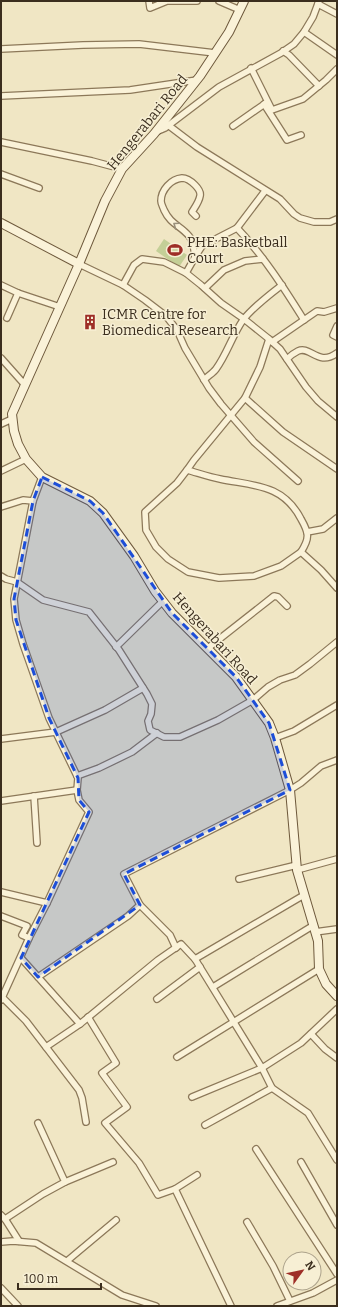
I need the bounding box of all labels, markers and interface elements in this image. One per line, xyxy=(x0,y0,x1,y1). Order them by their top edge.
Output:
street label: Hengerabari Road xyxy=(104,71,191,173)
one-way arrow xyxy=(173,222,180,230)
place label: PHE: Basketball Court xyxy=(187,234,288,267)
sports icon: PHE: Basketball Court xyxy=(166,241,184,259)
place label: ICMR Centre for Biomedical Research xyxy=(102,306,238,339)
building icon: ICMR Centre for Biomedical Research xyxy=(81,313,99,331)
street label: Hengerabari Road xyxy=(169,589,260,688)
north arrow xyxy=(282,1251,322,1291)
text: N xyxy=(302,1259,318,1273)
scale bar xyxy=(18,1265,101,1291)
text: 100 m xyxy=(24,1272,59,1286)

